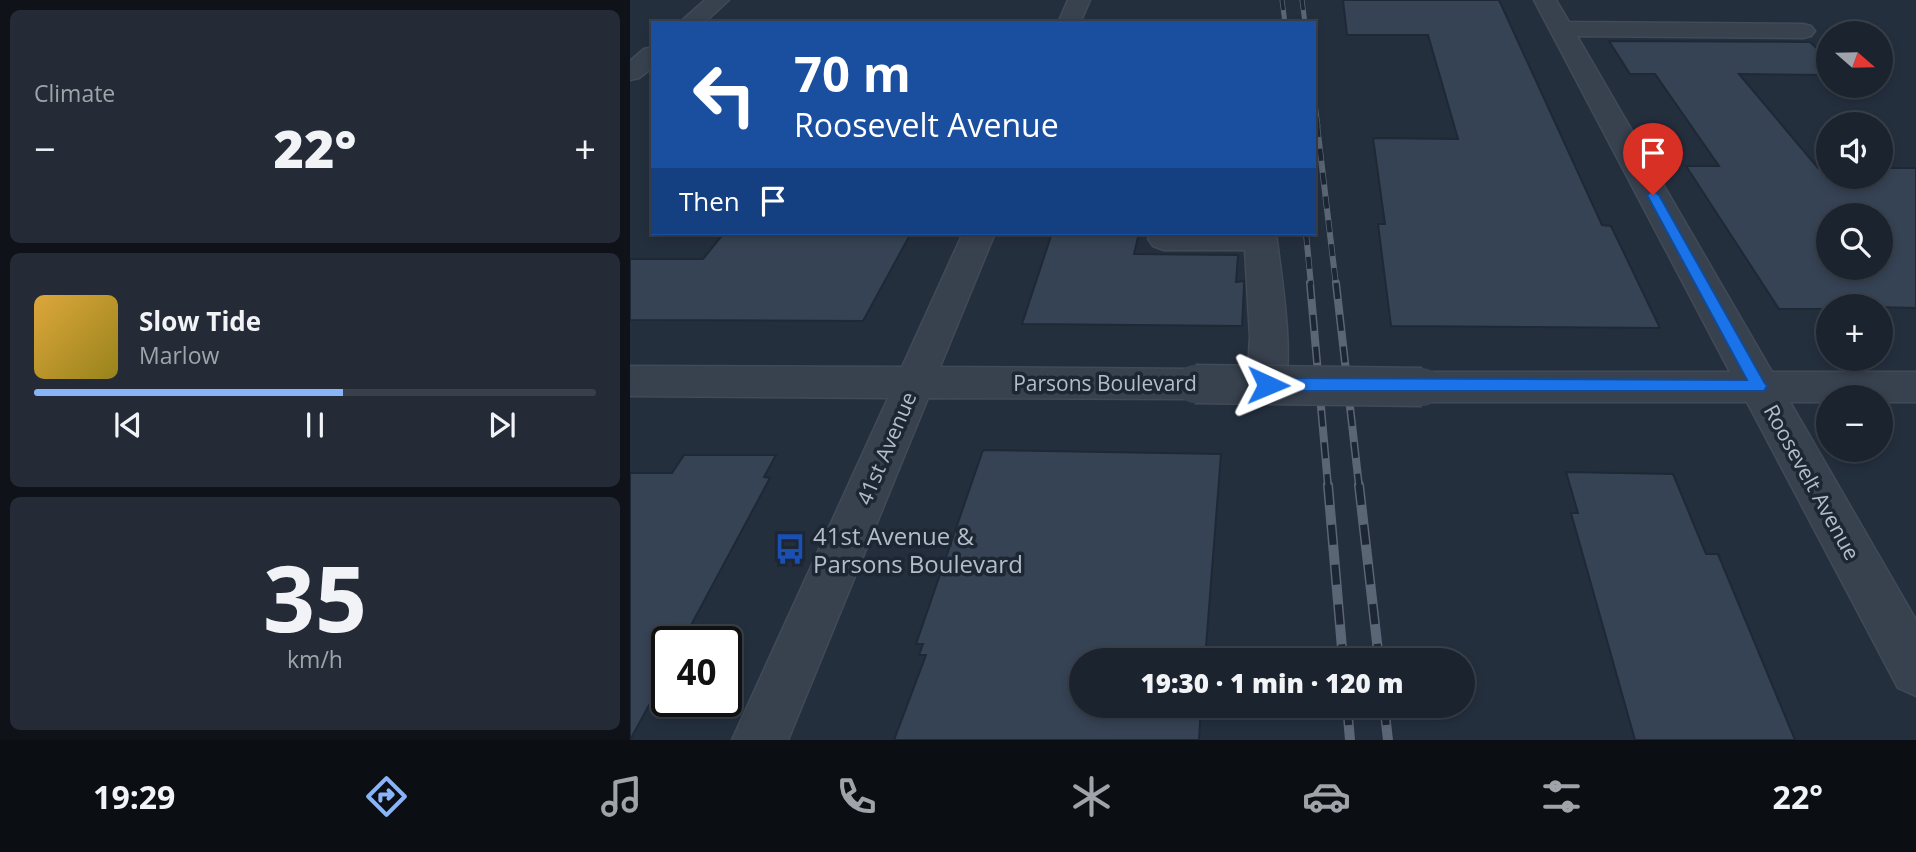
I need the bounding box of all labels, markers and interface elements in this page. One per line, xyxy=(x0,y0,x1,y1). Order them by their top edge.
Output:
north arrow xyxy=(1816,21,1894,98)
map controls xyxy=(1816,21,1893,462)
text: 70 m xyxy=(794,40,911,106)
icon: left xyxy=(679,49,770,140)
text: Climate xyxy=(34,77,115,109)
text: Roosevelt Avenue xyxy=(794,103,1059,146)
text: 22° xyxy=(274,112,356,183)
button: sound xyxy=(1816,112,1893,189)
text: − xyxy=(34,122,56,174)
text: + xyxy=(574,122,596,174)
pin xyxy=(1623,123,1683,195)
icon: arrive xyxy=(1634,134,1672,172)
icon: arrive xyxy=(754,182,792,220)
text: Then xyxy=(679,183,740,219)
button: search xyxy=(1816,203,1893,280)
button: + xyxy=(1816,294,1893,371)
text: Slow Tide xyxy=(139,303,261,339)
text: Marlow xyxy=(139,339,219,371)
position arrow xyxy=(1231,348,1305,422)
street label: Parsons Boulevard xyxy=(1013,369,1197,397)
button: − xyxy=(1816,385,1893,462)
street label: 41st Avenue xyxy=(850,387,922,509)
street label: Roosevelt Avenue xyxy=(1758,399,1866,565)
icon: previous xyxy=(109,406,147,444)
icon: pause xyxy=(296,406,334,444)
icon: next xyxy=(483,406,521,444)
place label: 41st Avenue & Parsons Boulevard xyxy=(813,519,1023,580)
bus stop icon: 41st Avenue & Parsons Boulevard xyxy=(773,532,807,566)
text: 35 xyxy=(263,535,367,659)
speed limit sign: 40 xyxy=(651,626,742,717)
text: km/h xyxy=(287,643,343,675)
text: 19:30 · 1 min · 120 m xyxy=(1141,665,1403,701)
icon: directions xyxy=(362,772,411,821)
icon: music xyxy=(597,772,646,821)
icon: phone xyxy=(832,772,881,821)
icon: climate xyxy=(1067,772,1116,821)
icon: car xyxy=(1302,772,1351,821)
icon: filters xyxy=(1537,772,1586,821)
text: 19:29 xyxy=(93,775,175,818)
text: 22° xyxy=(1773,775,1823,818)

